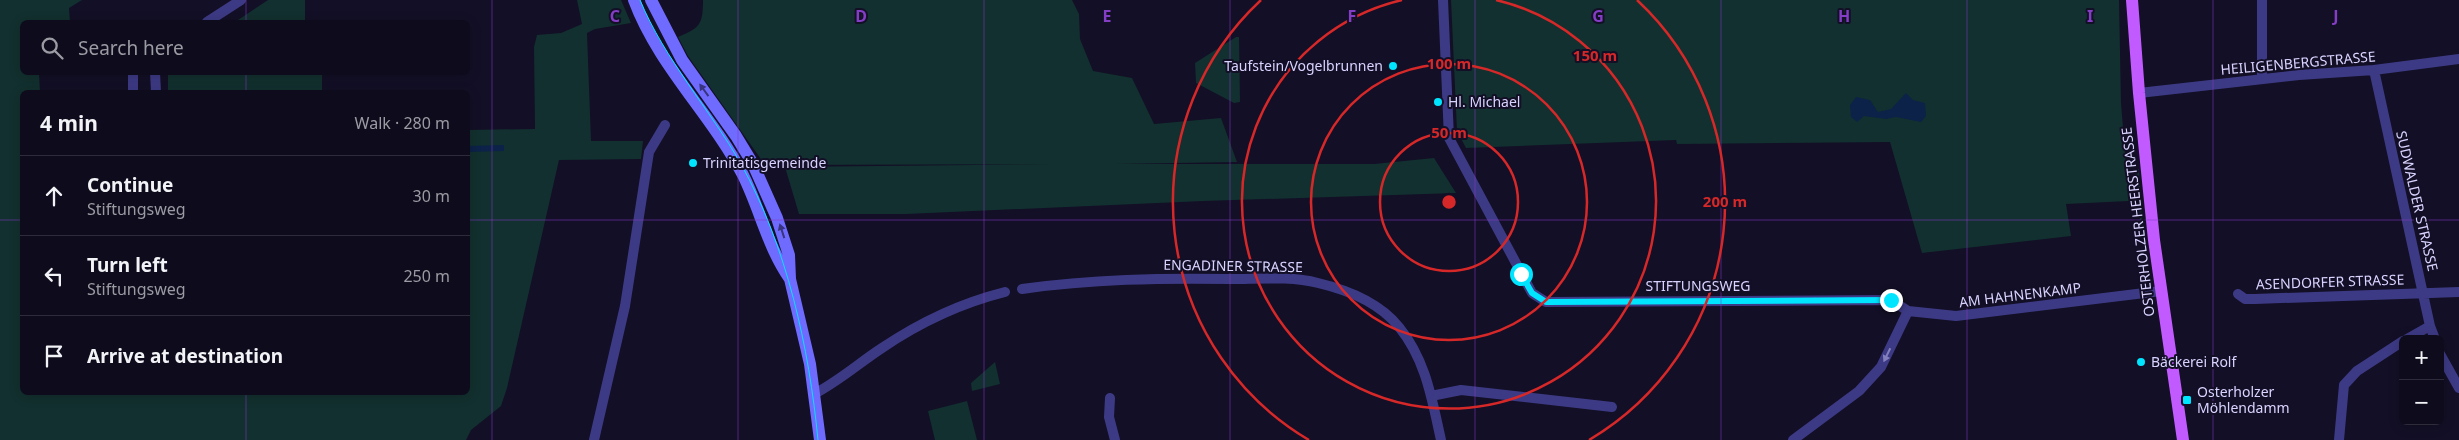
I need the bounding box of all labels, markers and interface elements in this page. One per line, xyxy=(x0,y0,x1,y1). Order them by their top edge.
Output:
text: C xyxy=(610,5,620,27)
text: D xyxy=(855,5,867,27)
text: E xyxy=(1103,5,1112,27)
text: F xyxy=(1348,5,1356,27)
text: G xyxy=(1592,5,1604,27)
text: H xyxy=(1838,5,1850,27)
text: I xyxy=(2087,5,2093,27)
text: J xyxy=(2331,5,2339,27)
search box xyxy=(20,20,470,75)
icon: search xyxy=(38,34,66,62)
text: Search here xyxy=(78,35,184,61)
text: 150 m xyxy=(1573,45,1617,65)
street label: HEILIGENBERGSTRASSE xyxy=(2220,46,2376,79)
text: 100 m xyxy=(1427,53,1471,73)
place label: Taufstein/Vogelbrunnen xyxy=(1224,56,1383,75)
marker: Taufstein/Vogelbrunnen xyxy=(1387,60,1399,72)
one-way arrow xyxy=(698,84,709,97)
place label: Hl. Michael xyxy=(1448,92,1520,111)
marker: Hl. Michael xyxy=(1432,96,1444,108)
text: 4 min xyxy=(40,109,98,137)
text: Walk · 280 m xyxy=(355,112,450,134)
text: 50 m xyxy=(1431,122,1467,142)
street label: OSTERHOLZER HEERSTRASSE xyxy=(2116,126,2159,318)
street label: SUDWALDER STRASSE xyxy=(2392,129,2443,273)
place label: Trinitatisgemeinde xyxy=(703,153,826,172)
marker: Trinitatisgemeinde xyxy=(687,157,699,169)
text: Continue xyxy=(87,172,173,198)
icon: ahead xyxy=(40,182,68,210)
text: 30 m xyxy=(413,185,450,207)
text: 200 m xyxy=(1703,191,1747,211)
centre of rings xyxy=(1440,193,1458,211)
text: Stiftungsweg xyxy=(87,198,186,220)
one-way arrow xyxy=(777,224,785,239)
text: Turn left xyxy=(87,252,168,278)
street label: ENGADINER STRASSE xyxy=(1163,255,1303,276)
icon: left xyxy=(40,262,68,290)
route start xyxy=(1510,263,1533,286)
text: 250 m xyxy=(403,265,450,287)
street label: ASENDORFER STRASSE xyxy=(2255,269,2405,294)
street label: STIFTUNGSWEG xyxy=(1645,276,1751,295)
text: Stiftungsweg xyxy=(87,278,186,300)
street label: AM HAHNENKAMP xyxy=(1958,278,2082,311)
route end xyxy=(1880,289,1903,312)
map controls xyxy=(2399,335,2444,425)
button: + xyxy=(2399,335,2444,380)
icon: arrive xyxy=(40,342,68,370)
text: Arrive at destination xyxy=(87,343,283,369)
one-way arrow xyxy=(1883,347,1891,362)
place label: Bäckerei Rolf xyxy=(2151,352,2237,371)
marker: Bäckerei Rolf xyxy=(2135,356,2147,368)
button: − xyxy=(2399,380,2444,425)
place label: Osterholzer Möhlendamm xyxy=(2197,382,2290,417)
marker: Osterholzer Möhlendamm xyxy=(2181,394,2193,406)

